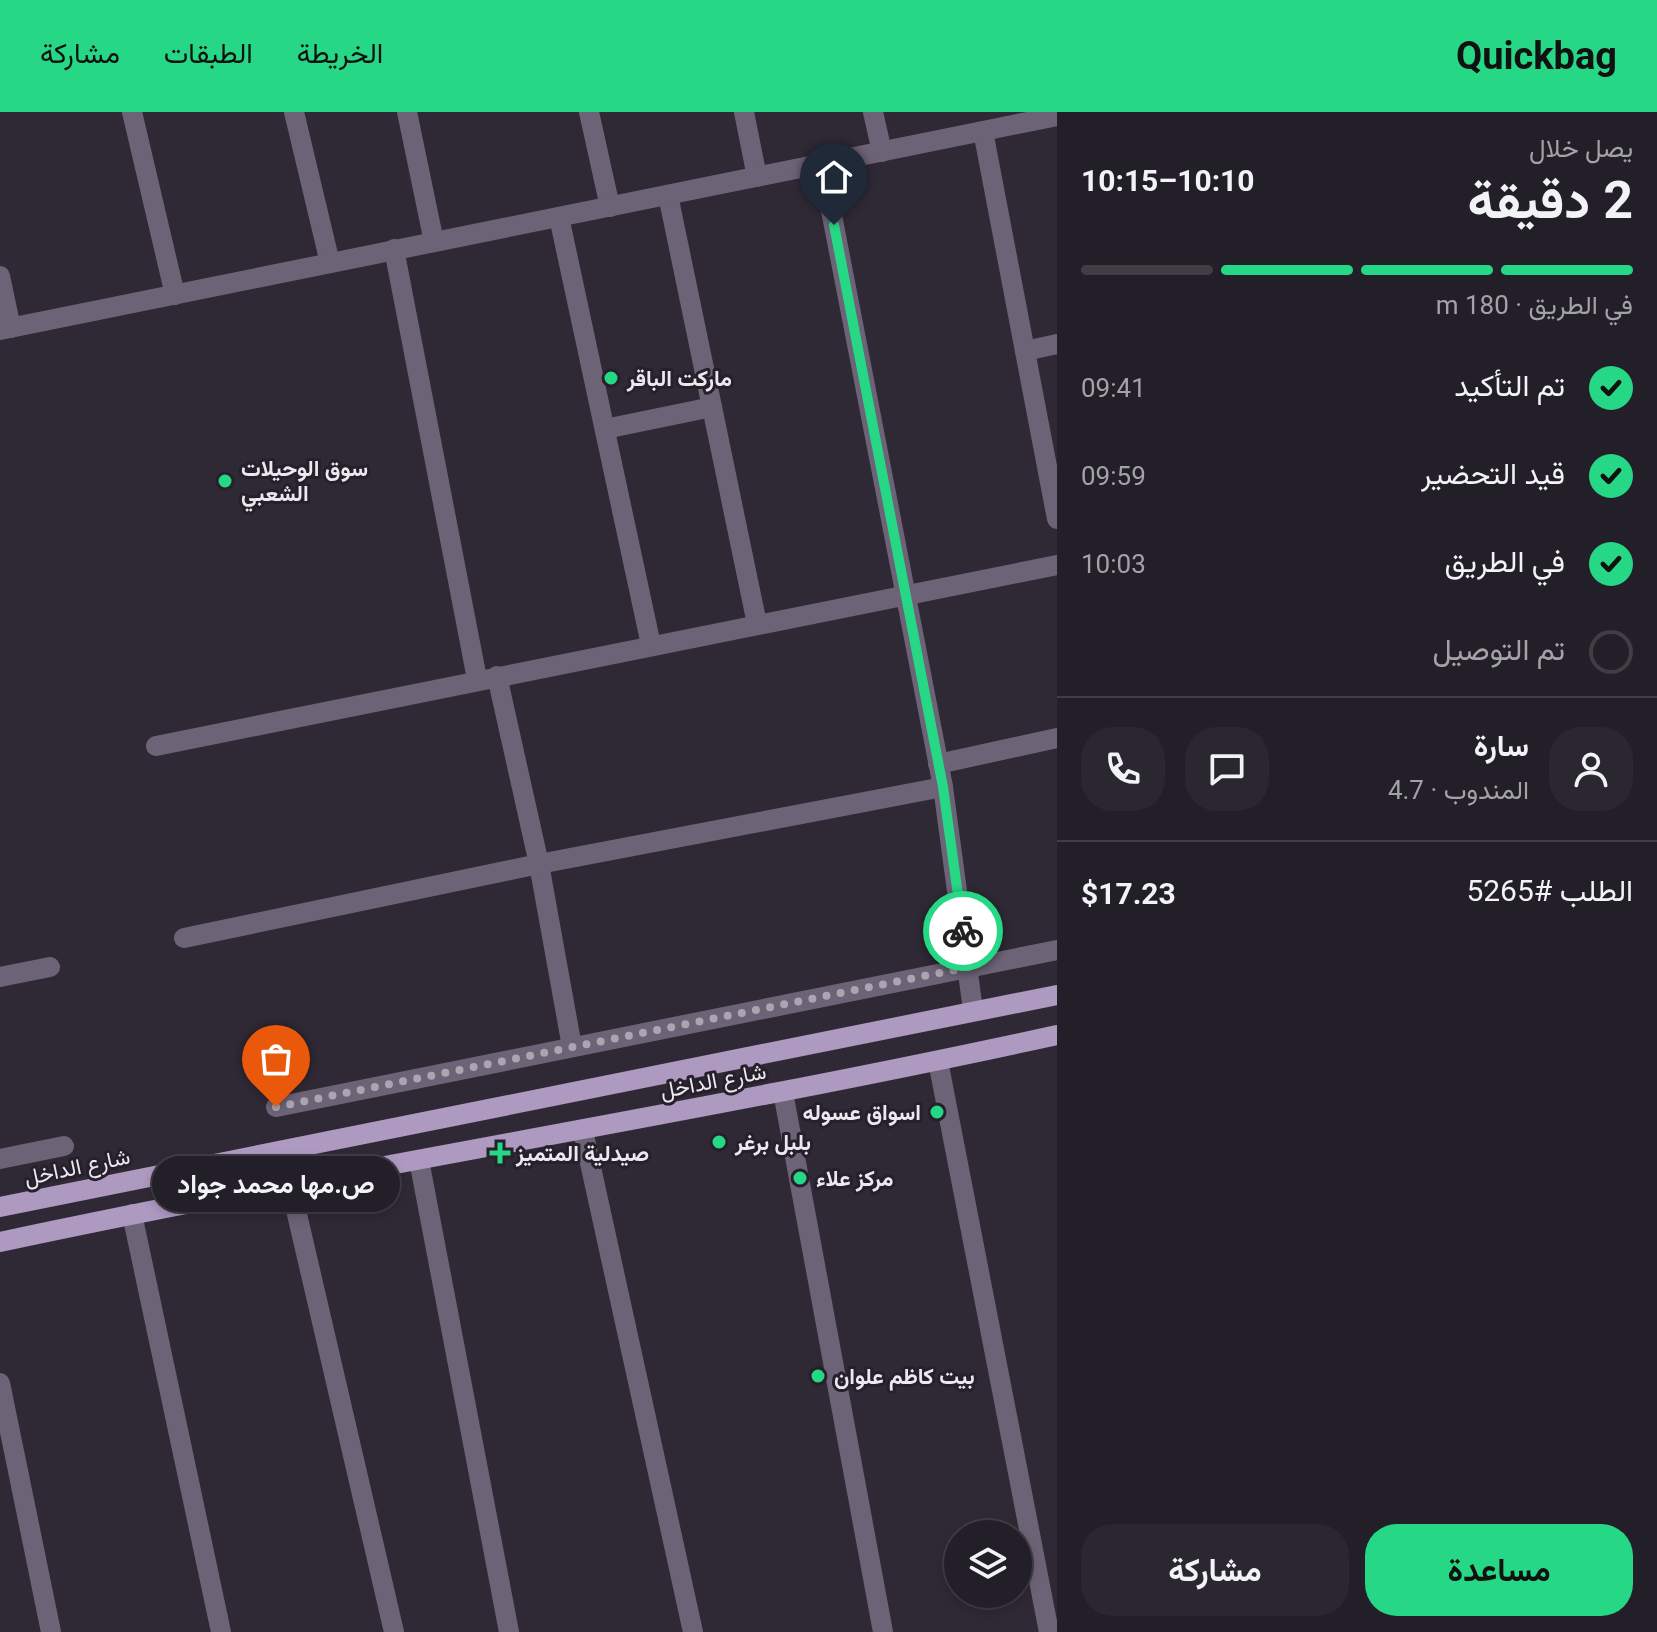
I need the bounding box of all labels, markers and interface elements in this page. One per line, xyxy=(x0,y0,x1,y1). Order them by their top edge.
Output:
text: Quickbag xyxy=(1456,34,1617,78)
text: مشاركة xyxy=(40,37,120,70)
text: الطبقات xyxy=(164,37,253,70)
text: الخريطة xyxy=(297,37,383,70)
text: يصل خلال xyxy=(1529,133,1633,163)
pin xyxy=(800,143,868,225)
icon: home xyxy=(812,155,856,199)
text: 10:10–10:15 xyxy=(1081,163,1255,198)
text: 2 دقيقة xyxy=(1468,170,1633,231)
text: في الطريق · 180 m xyxy=(1436,290,1633,320)
place label: ماركت الباقر xyxy=(626,366,732,392)
icon: check xyxy=(1589,366,1633,410)
text: تم التأكيد xyxy=(1454,368,1565,403)
marker: ماركت الباقر xyxy=(602,369,620,387)
text: 09:41 xyxy=(1081,373,1146,403)
icon: check xyxy=(1589,454,1633,498)
place label: سوق الوحيلات الشعبي xyxy=(241,456,368,512)
text: قيد التحضير xyxy=(1421,456,1565,491)
text: 09:59 xyxy=(1081,461,1146,491)
marker: سوق الوحيلات الشعبي xyxy=(216,472,234,490)
icon: check xyxy=(1589,542,1633,586)
text: في الطريق xyxy=(1444,544,1565,579)
text: 10:03 xyxy=(1081,549,1146,579)
text: تم التوصيل xyxy=(1433,632,1565,667)
button: phone xyxy=(1081,727,1165,811)
button: chat xyxy=(1185,727,1269,811)
button: person xyxy=(1549,727,1633,811)
text: سارة xyxy=(1474,728,1529,763)
text: المندوب · 4.7 xyxy=(1388,775,1529,805)
text: الطلب #5265 xyxy=(1466,873,1633,908)
text: $17.23 xyxy=(1081,876,1176,911)
courier xyxy=(923,891,1003,971)
icon: bike xyxy=(941,909,985,953)
pin xyxy=(242,1025,310,1107)
icon: bag xyxy=(254,1037,298,1081)
street label: شارع الداخل xyxy=(658,1058,768,1105)
place label: اسواق عسوله xyxy=(802,1100,921,1126)
marker: اسواق عسوله xyxy=(928,1103,946,1121)
place label: بلبل برغر xyxy=(734,1130,811,1156)
marker: بلبل برغر xyxy=(710,1133,728,1151)
place label: صيدلية المتميز xyxy=(515,1141,649,1167)
street label: شارع الداخل xyxy=(22,1144,133,1192)
marker: صيدلية المتميز xyxy=(491,1144,509,1162)
callout: ص.مها محمد جواد xyxy=(152,1155,400,1211)
place label: مركز علاء xyxy=(816,1166,893,1192)
text: ص.مها محمد جواد xyxy=(177,1169,375,1199)
marker: مركز علاء xyxy=(791,1169,809,1187)
place label: بيت كاظم علوان xyxy=(834,1364,975,1391)
marker: بيت كاظم علوان xyxy=(809,1367,827,1385)
map controls xyxy=(944,1520,1032,1608)
button: layers xyxy=(944,1520,1032,1608)
button: مشاركة xyxy=(1081,1524,1349,1616)
button: مساعدة xyxy=(1365,1524,1633,1616)

